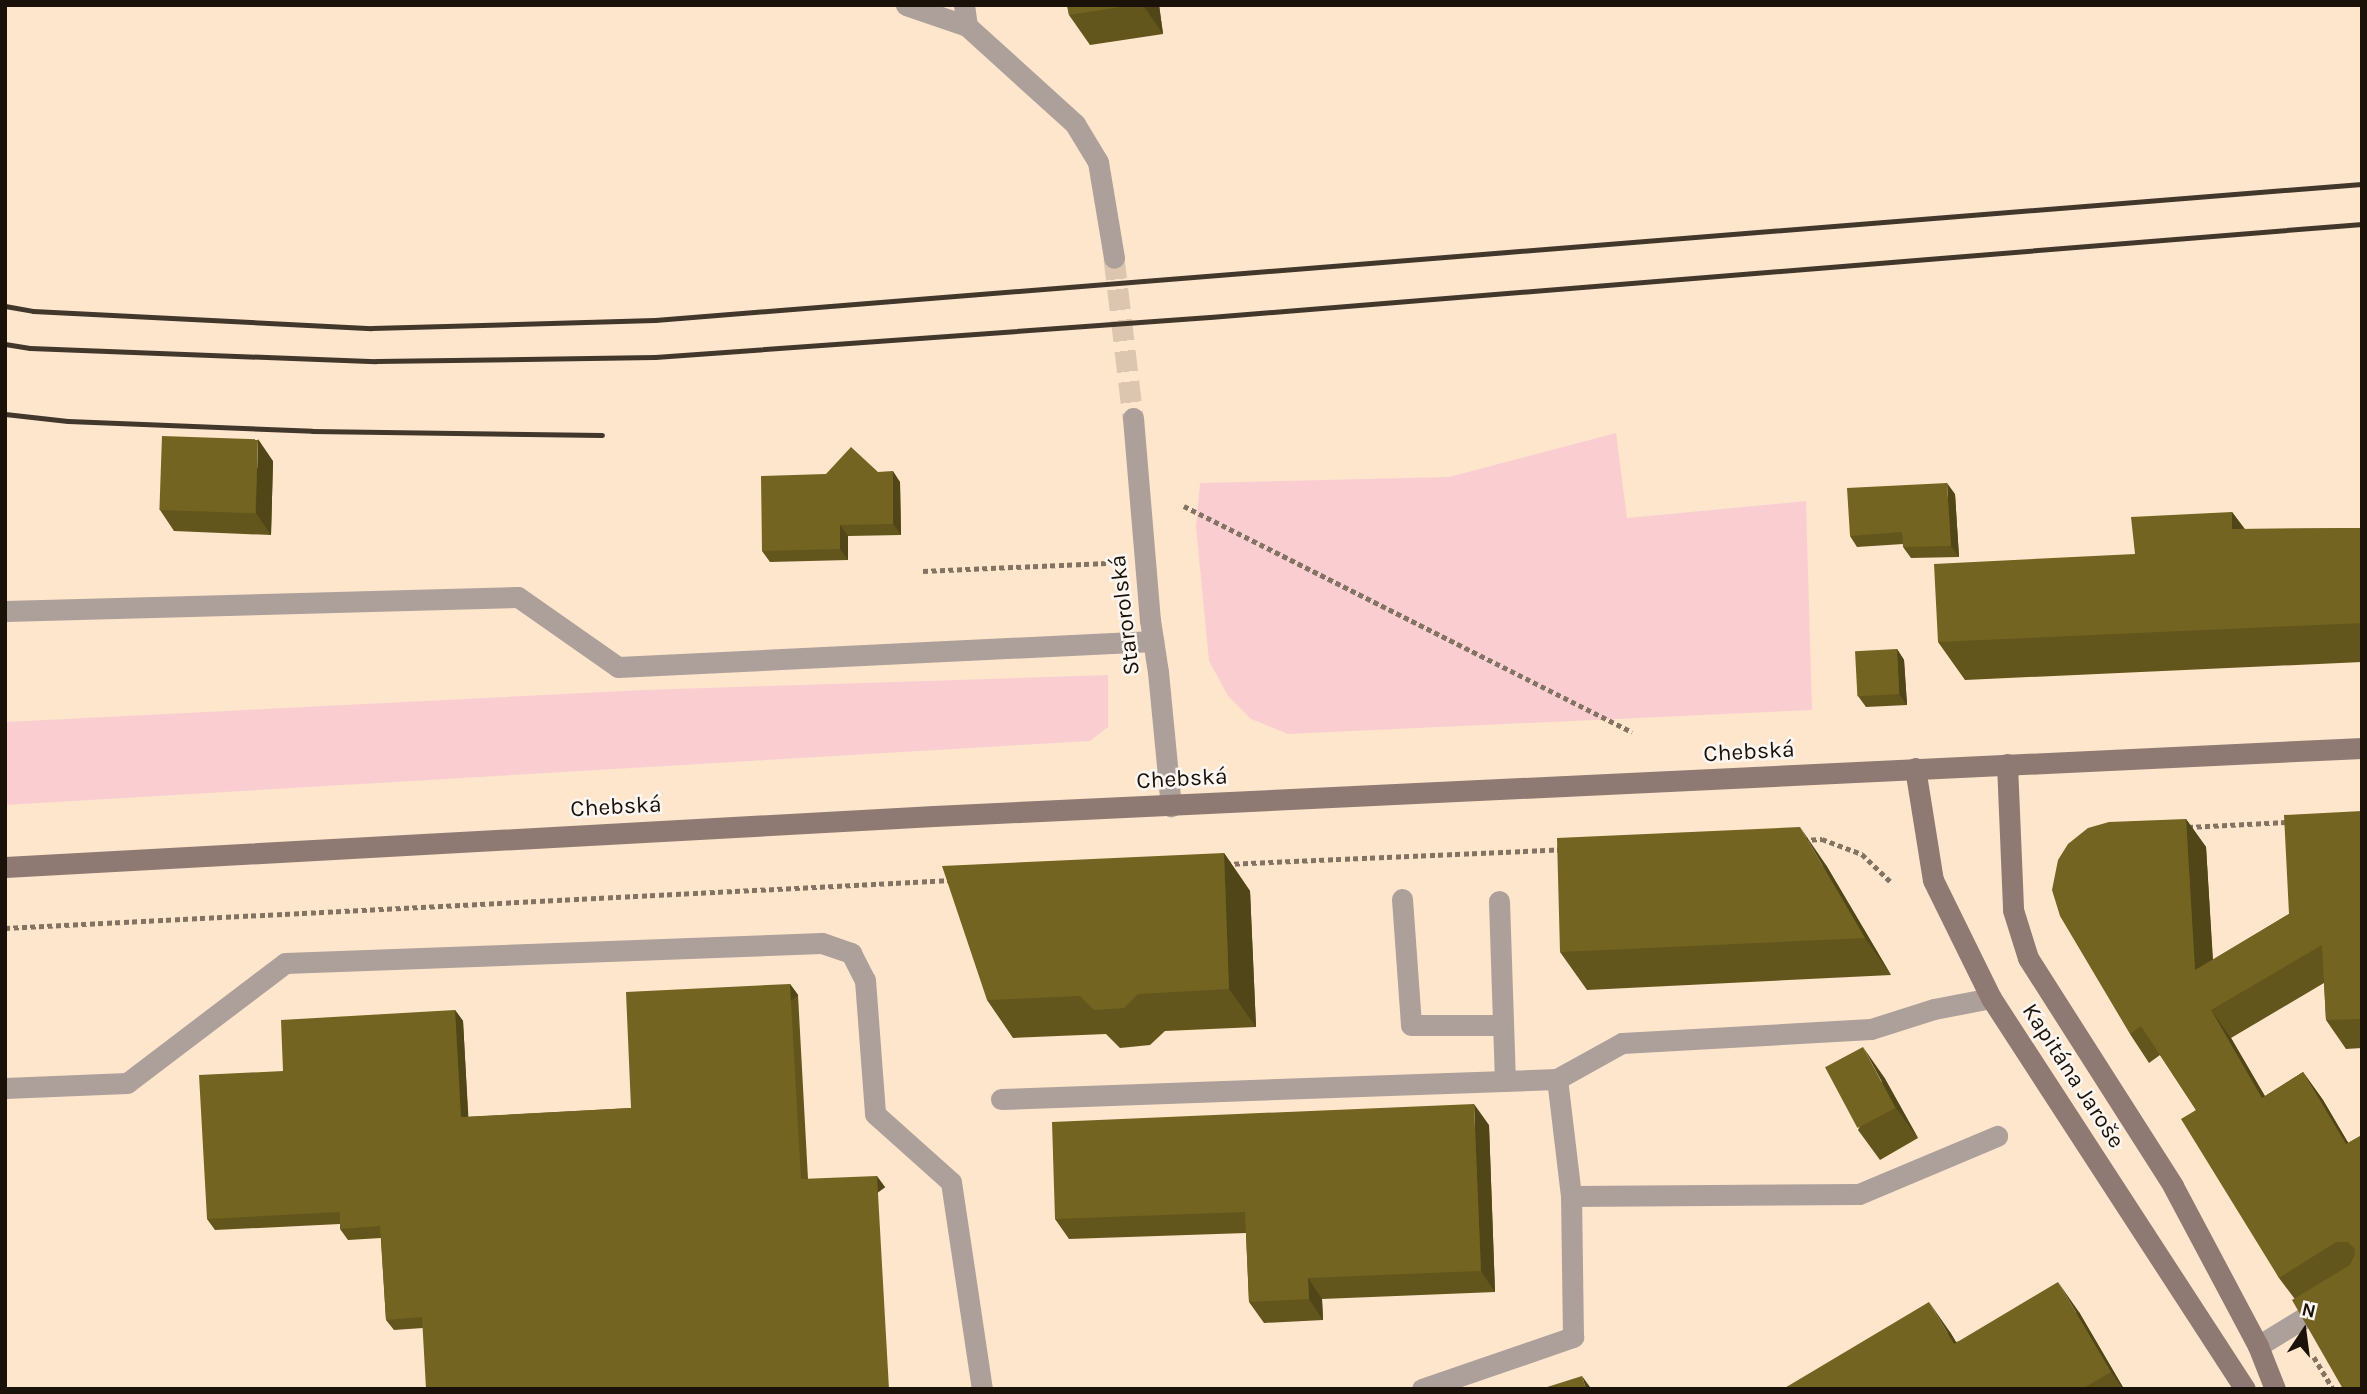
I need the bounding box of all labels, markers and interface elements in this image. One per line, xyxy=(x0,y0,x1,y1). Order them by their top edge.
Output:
street label: Starorolská xyxy=(1104,553,1146,677)
street label: Chebská xyxy=(1703,736,1795,768)
street label: Chebská xyxy=(1136,763,1228,795)
street label: Chebská xyxy=(570,791,662,823)
street label: Kapitána Jaroše xyxy=(2016,998,2130,1154)
north arrow xyxy=(2269,1296,2339,1366)
text: N xyxy=(2300,1298,2318,1323)

